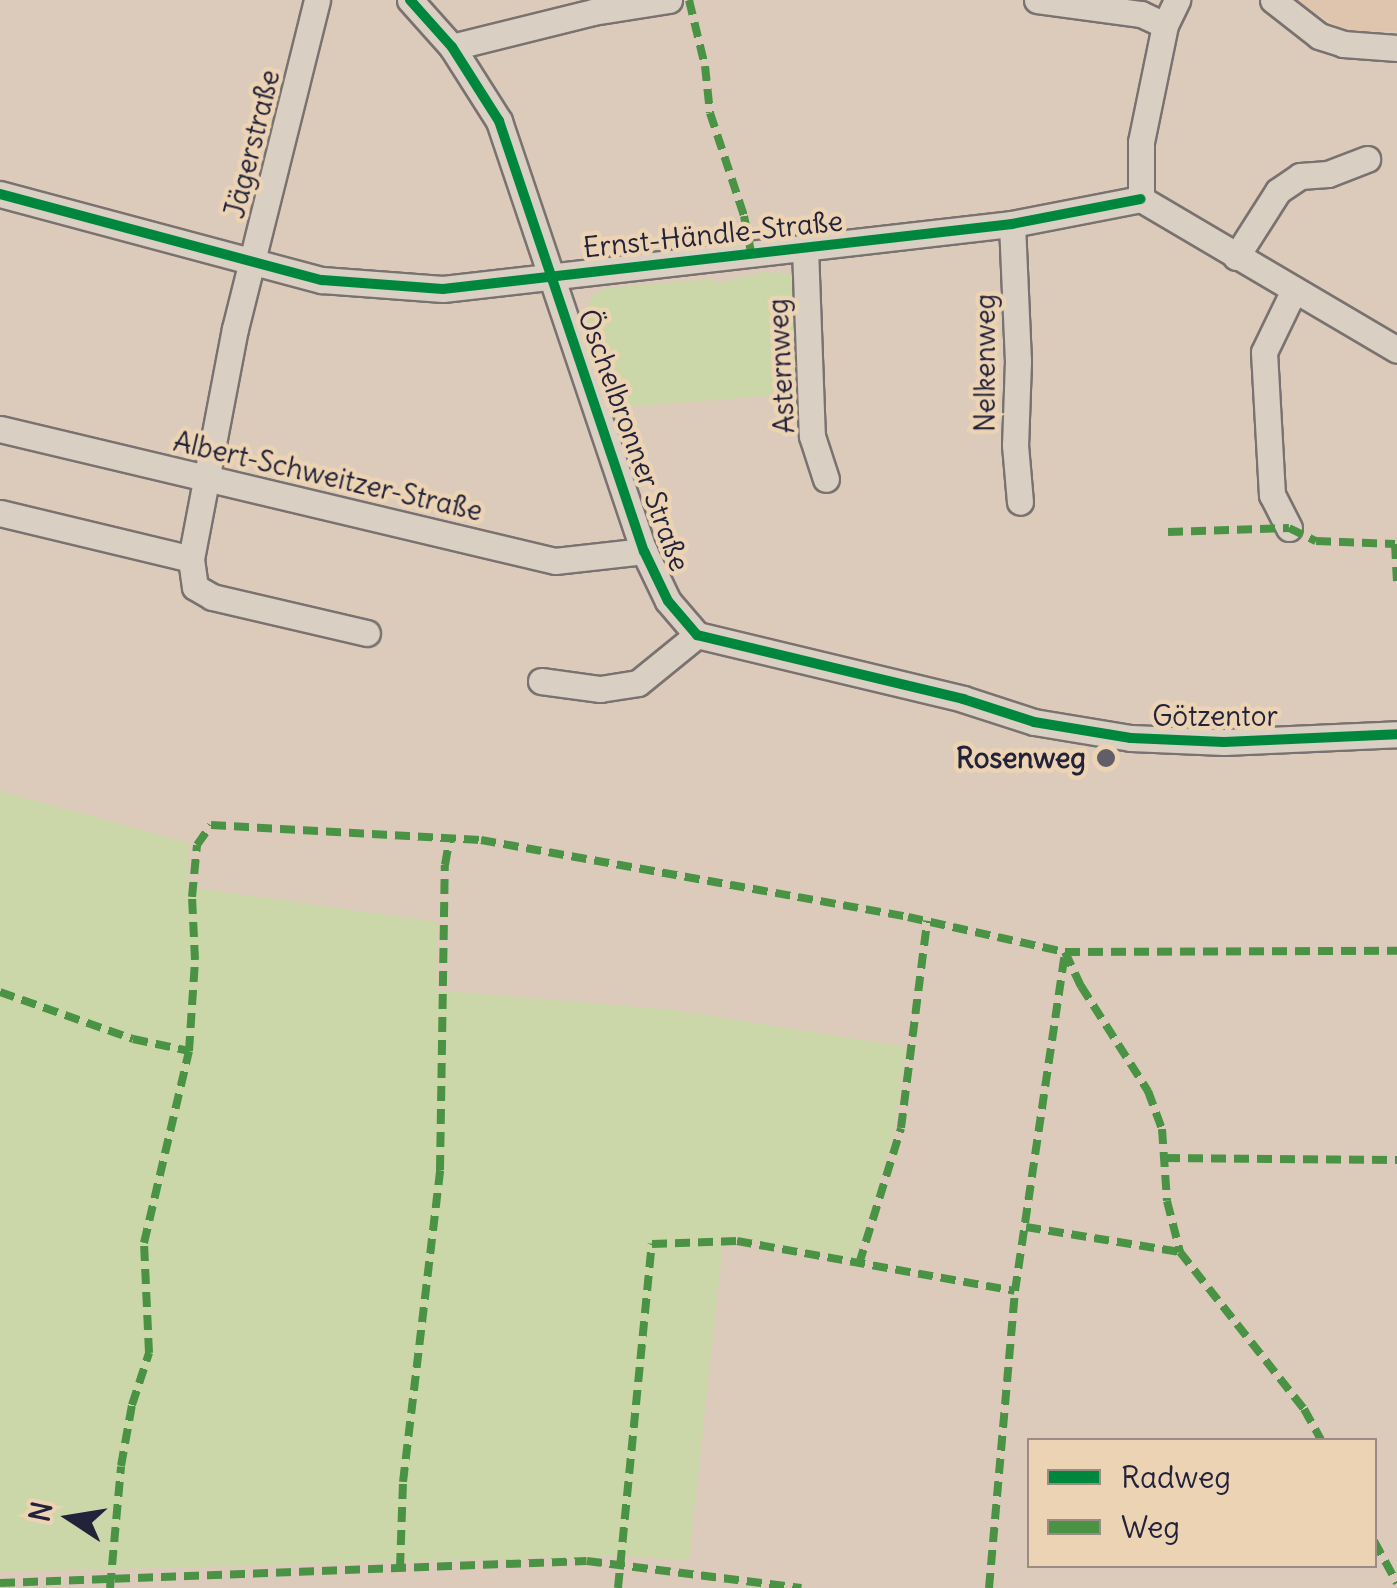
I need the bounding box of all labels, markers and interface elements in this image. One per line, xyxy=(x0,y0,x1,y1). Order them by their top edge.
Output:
street label: Jägerstraße xyxy=(217,66,287,222)
street label: Ernst-Händle-Straße xyxy=(582,204,844,264)
street label: Nelkenweg xyxy=(968,294,1002,432)
street label: Asternweg xyxy=(761,298,801,434)
street label: Öschelbronner Straße xyxy=(571,305,697,575)
street label: Albert-Schweitzer-Straße xyxy=(170,424,486,528)
street label: Götzentor xyxy=(1152,699,1278,733)
place label: Rosenweg xyxy=(956,741,1086,775)
marker: Rosenweg xyxy=(1095,747,1117,769)
legend xyxy=(1027,1438,1377,1568)
text: Radweg xyxy=(1121,1458,1231,1496)
north arrow xyxy=(20,1468,120,1568)
text: N xyxy=(21,1499,60,1525)
text: Weg xyxy=(1121,1508,1180,1546)

